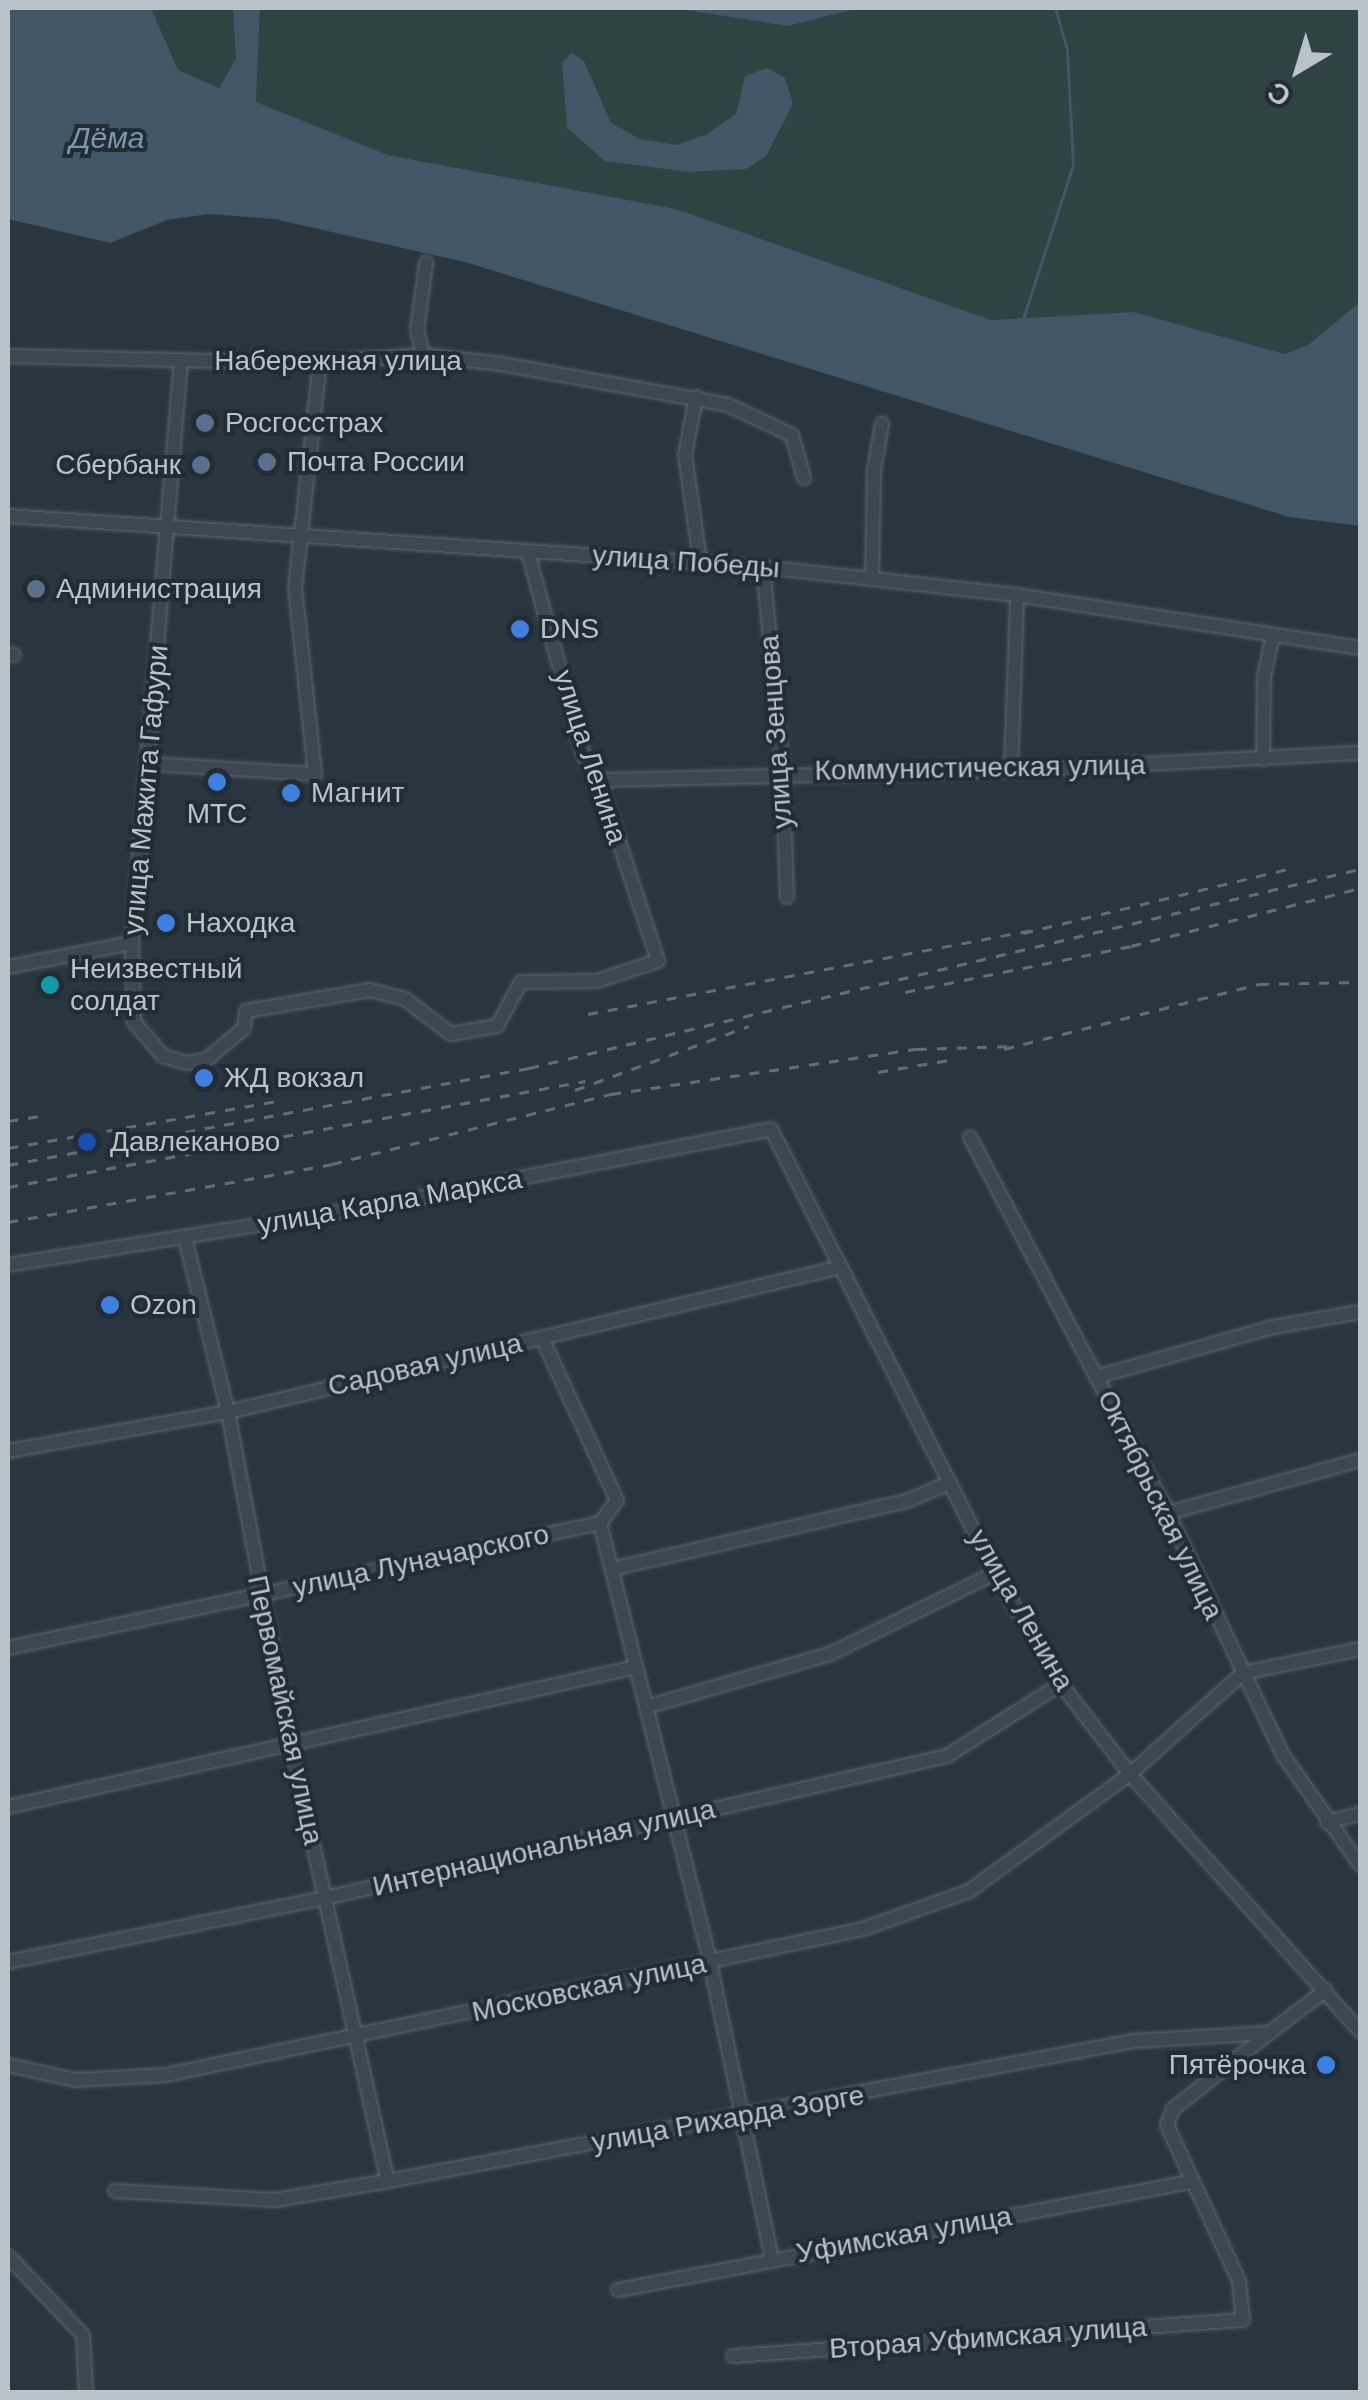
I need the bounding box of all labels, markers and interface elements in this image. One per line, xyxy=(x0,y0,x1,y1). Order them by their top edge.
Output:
north arrow xyxy=(1248,20,1348,120)
text: С xyxy=(1262,76,1297,112)
water label: Дёма xyxy=(69,120,145,156)
street label: Набережная улица xyxy=(214,344,462,378)
place label: Росгосстрах xyxy=(225,406,383,440)
marker: Росгосстрах xyxy=(194,412,216,434)
place label: Почта России xyxy=(287,445,465,479)
place label: Сбербанк xyxy=(55,448,181,482)
marker: Почта России xyxy=(256,451,278,473)
marker: Сбербанк xyxy=(190,454,212,476)
street label: улица Победы xyxy=(591,539,781,585)
place label: Администрация xyxy=(56,572,262,606)
marker: Администрация xyxy=(25,578,47,600)
place label: DNS xyxy=(540,612,599,646)
marker: DNS xyxy=(509,618,531,640)
street label: улица Зенцова xyxy=(752,634,800,830)
street label: улица Мажита Гафури xyxy=(117,644,175,936)
street label: улица Ленина xyxy=(546,666,634,848)
street label: Коммунистическая улица xyxy=(814,748,1146,788)
marker: МТС xyxy=(206,771,228,793)
place label: Магнит xyxy=(311,776,404,810)
marker: Магнит xyxy=(280,782,302,804)
place label: МТС xyxy=(187,797,247,831)
place label: Находка xyxy=(186,906,295,940)
marker: Находка xyxy=(155,912,177,934)
place label: Неизвестный солдат xyxy=(70,952,242,1018)
marker: Неизвестный солдат xyxy=(39,974,61,996)
place label: ЖД вокзал xyxy=(224,1061,364,1095)
marker: ЖД вокзал xyxy=(193,1067,215,1089)
place label: Давлеканово xyxy=(110,1125,280,1159)
marker: Давлеканово xyxy=(74,1129,100,1155)
street label: улица Карла Маркса xyxy=(255,1162,525,1242)
place label: Ozon xyxy=(130,1288,197,1322)
marker: Ozon xyxy=(99,1294,121,1316)
street label: Садовая улица xyxy=(325,1326,525,1404)
street label: Октябрьская улица xyxy=(1090,1385,1230,1625)
street label: улица Луначарского xyxy=(290,1517,552,1605)
street label: улица Ленина xyxy=(961,1523,1081,1697)
street label: Первомайская улица xyxy=(240,1572,330,1848)
street label: Интернациональная улица xyxy=(369,1792,719,1904)
street label: Московская улица xyxy=(469,1947,709,2029)
place label: Пятёрочка xyxy=(1169,2048,1306,2082)
marker: Пятёрочка xyxy=(1315,2054,1337,2076)
street label: улица Рихарда Зорге xyxy=(589,2078,867,2160)
street label: Уфимская улица xyxy=(794,2200,1014,2270)
street label: Вторая Уфимская улица xyxy=(828,2310,1148,2366)

